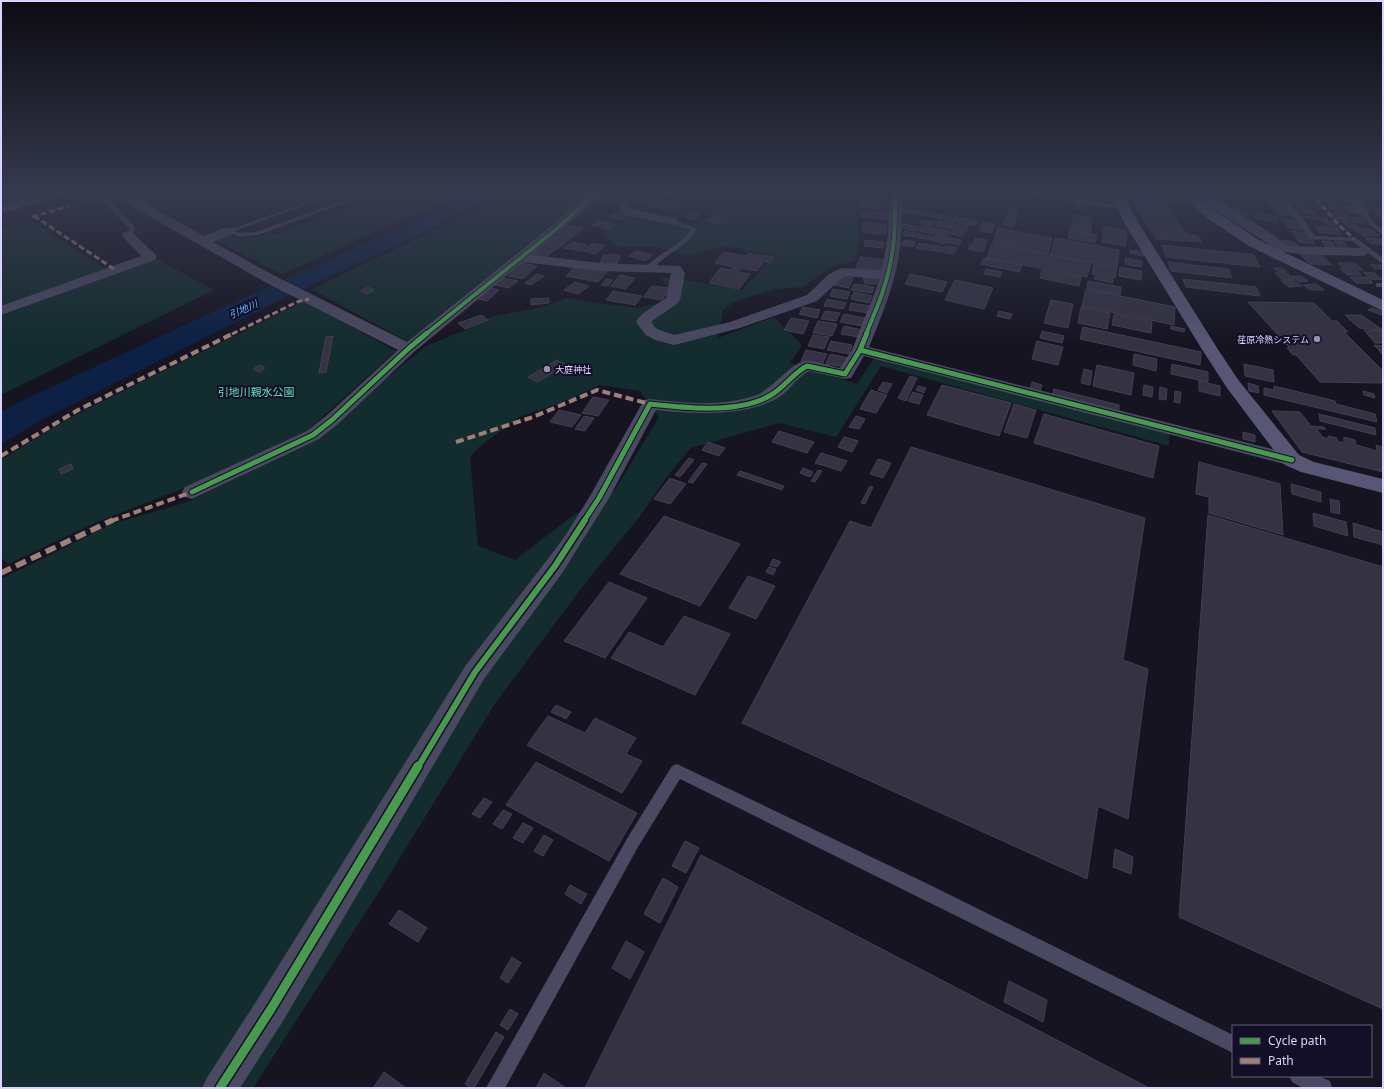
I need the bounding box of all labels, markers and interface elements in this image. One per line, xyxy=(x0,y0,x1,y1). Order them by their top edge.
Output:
water label: 引地川 xyxy=(226,296,260,321)
place label: 荏原冷熱システム xyxy=(1237,333,1309,346)
marker: 荏原冷熱システム xyxy=(1312,334,1322,344)
place label: 大庭神社 xyxy=(555,363,591,376)
marker: 大庭神社 xyxy=(542,364,552,374)
park label: 引地川親水公園 xyxy=(218,384,295,399)
legend xyxy=(1232,1025,1372,1077)
text: Cycle path xyxy=(1268,1032,1326,1049)
text: Path xyxy=(1268,1052,1294,1069)

